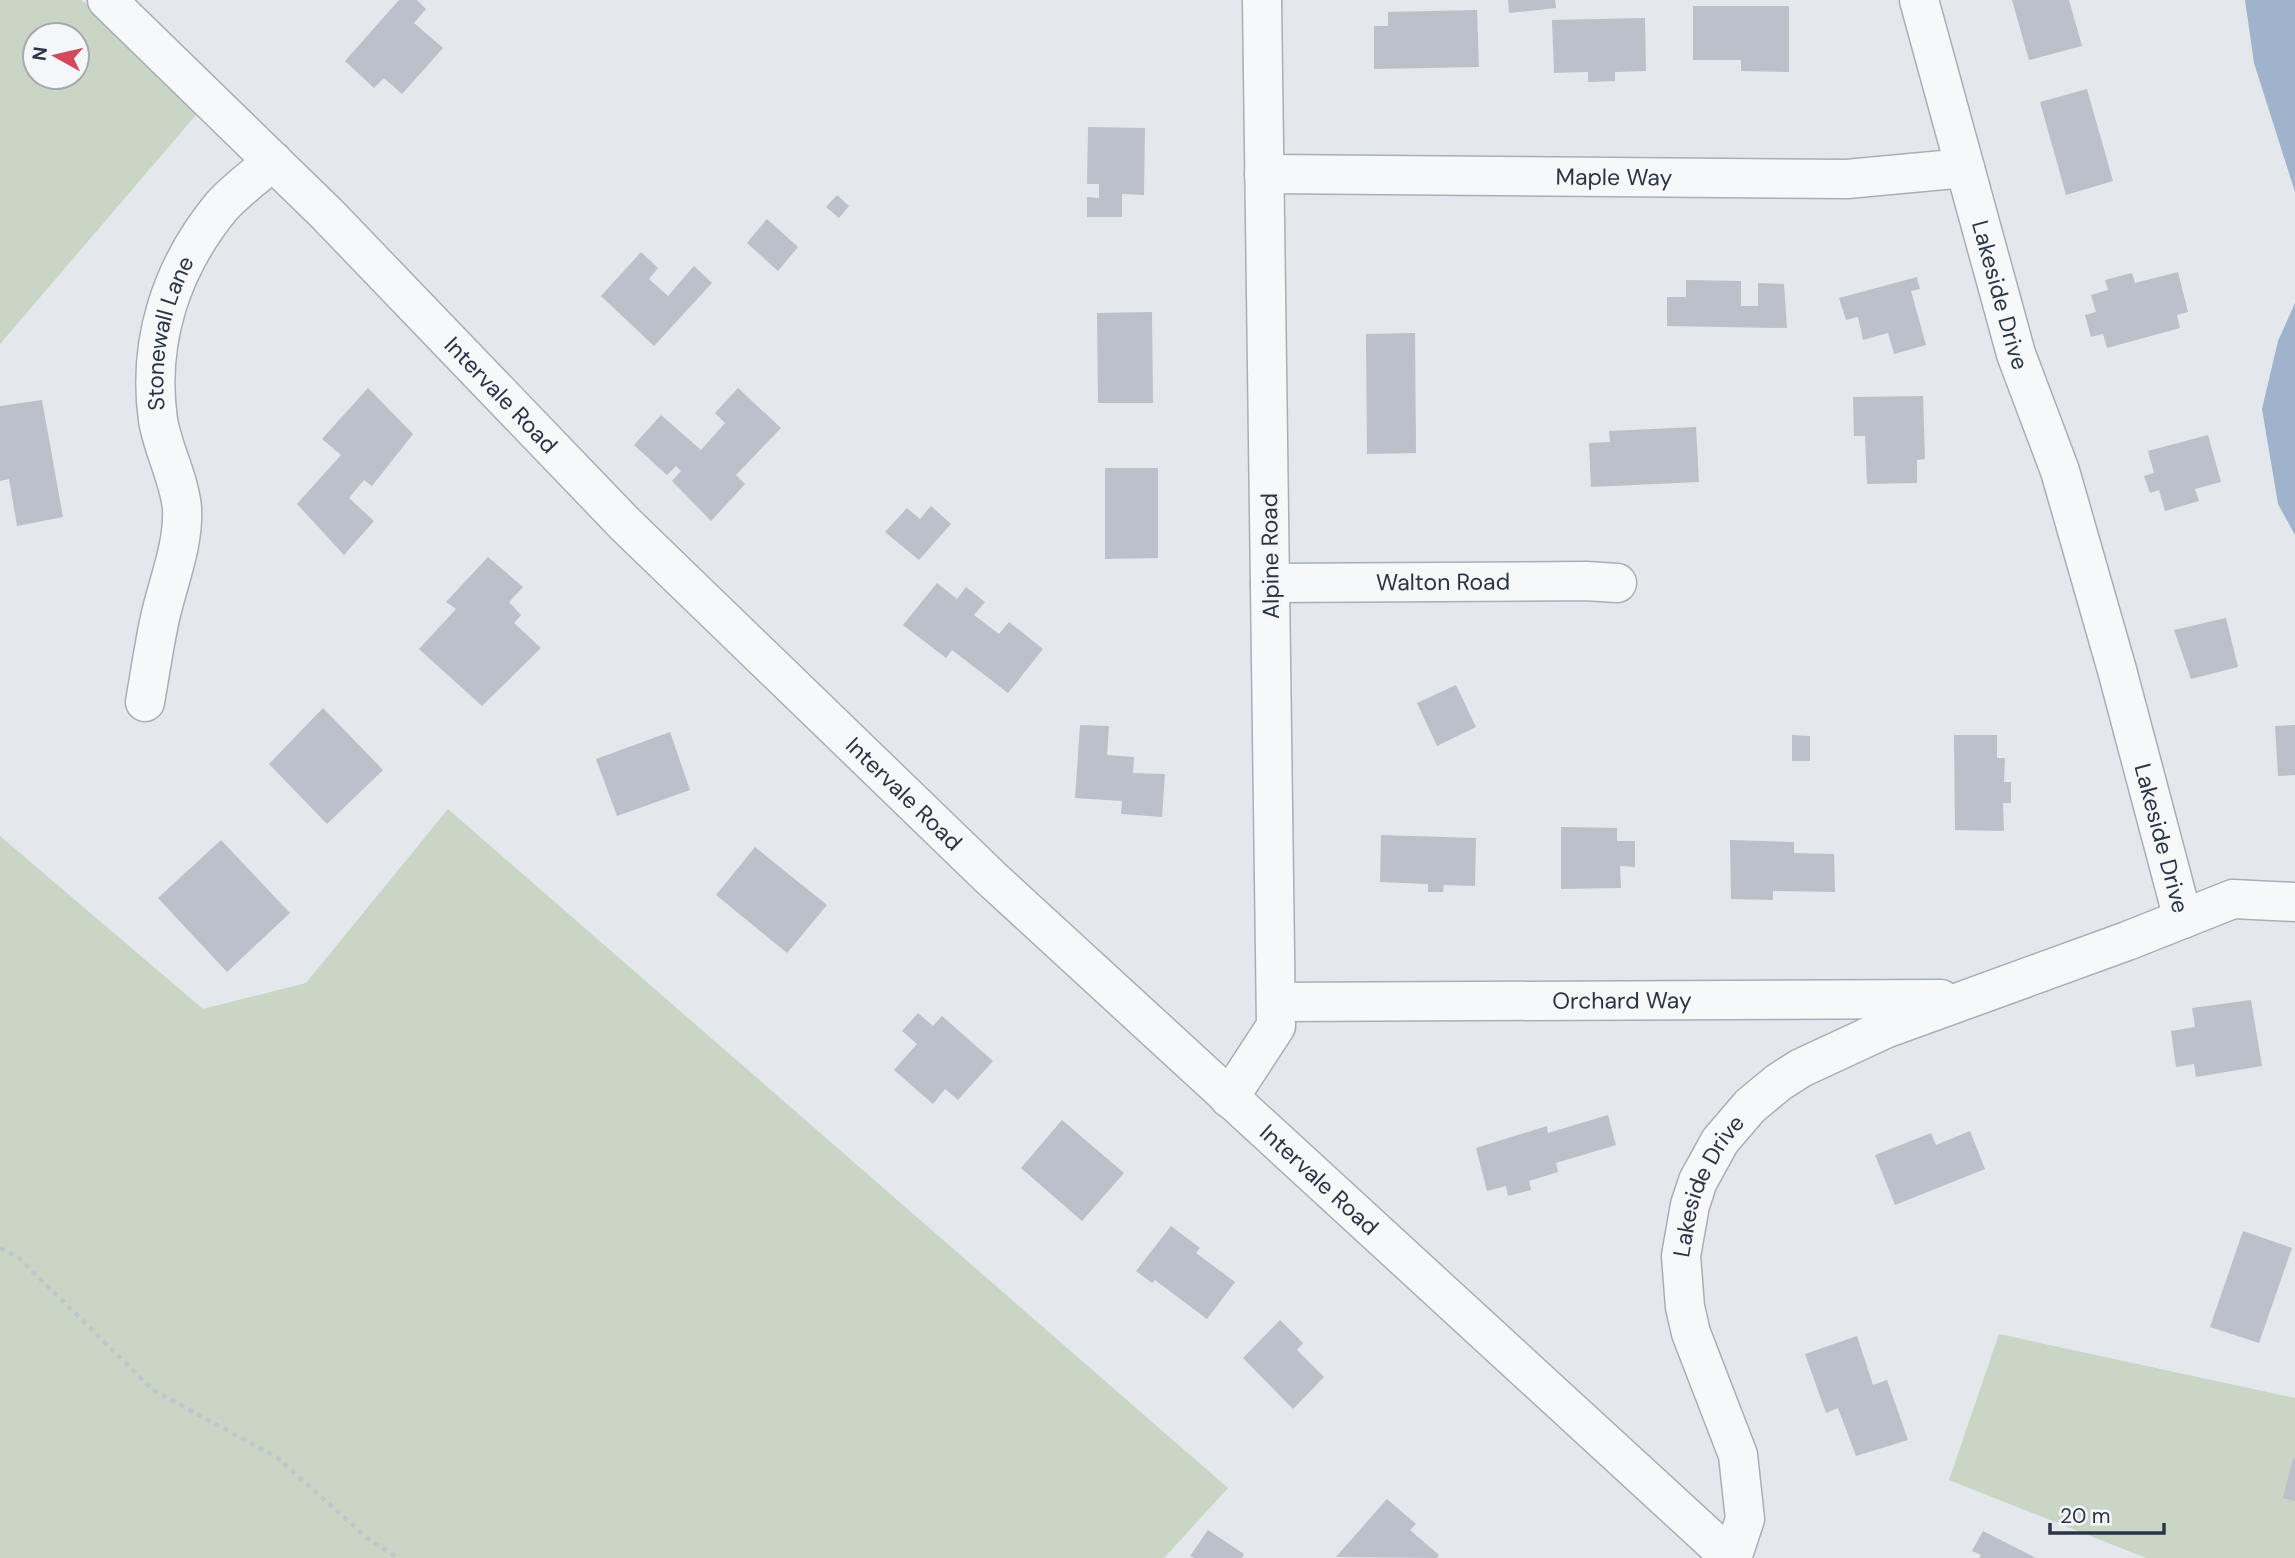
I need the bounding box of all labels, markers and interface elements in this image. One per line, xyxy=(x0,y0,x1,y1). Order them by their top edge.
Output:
north arrow xyxy=(21,21,91,91)
text: N xyxy=(26,45,53,62)
street label: Maple Way xyxy=(1556,162,1673,193)
street label: Lakeside Drive xyxy=(1965,217,2036,374)
street label: Stonewall Lane xyxy=(140,251,201,412)
street label: Intervale Road xyxy=(438,330,564,460)
street label: Alpine Road xyxy=(1254,493,1286,619)
street label: Walton Road xyxy=(1376,566,1510,597)
street label: Intervale Road xyxy=(839,731,969,857)
street label: Lakeside Drive xyxy=(2127,760,2196,916)
street label: Orchard Way xyxy=(1552,985,1692,1016)
street label: Lakeside Drive xyxy=(1666,1108,1751,1260)
street label: Intervale Road xyxy=(1254,1118,1385,1242)
scale bar xyxy=(2050,1492,2164,1536)
text: 20 m xyxy=(2060,1502,2111,1530)

